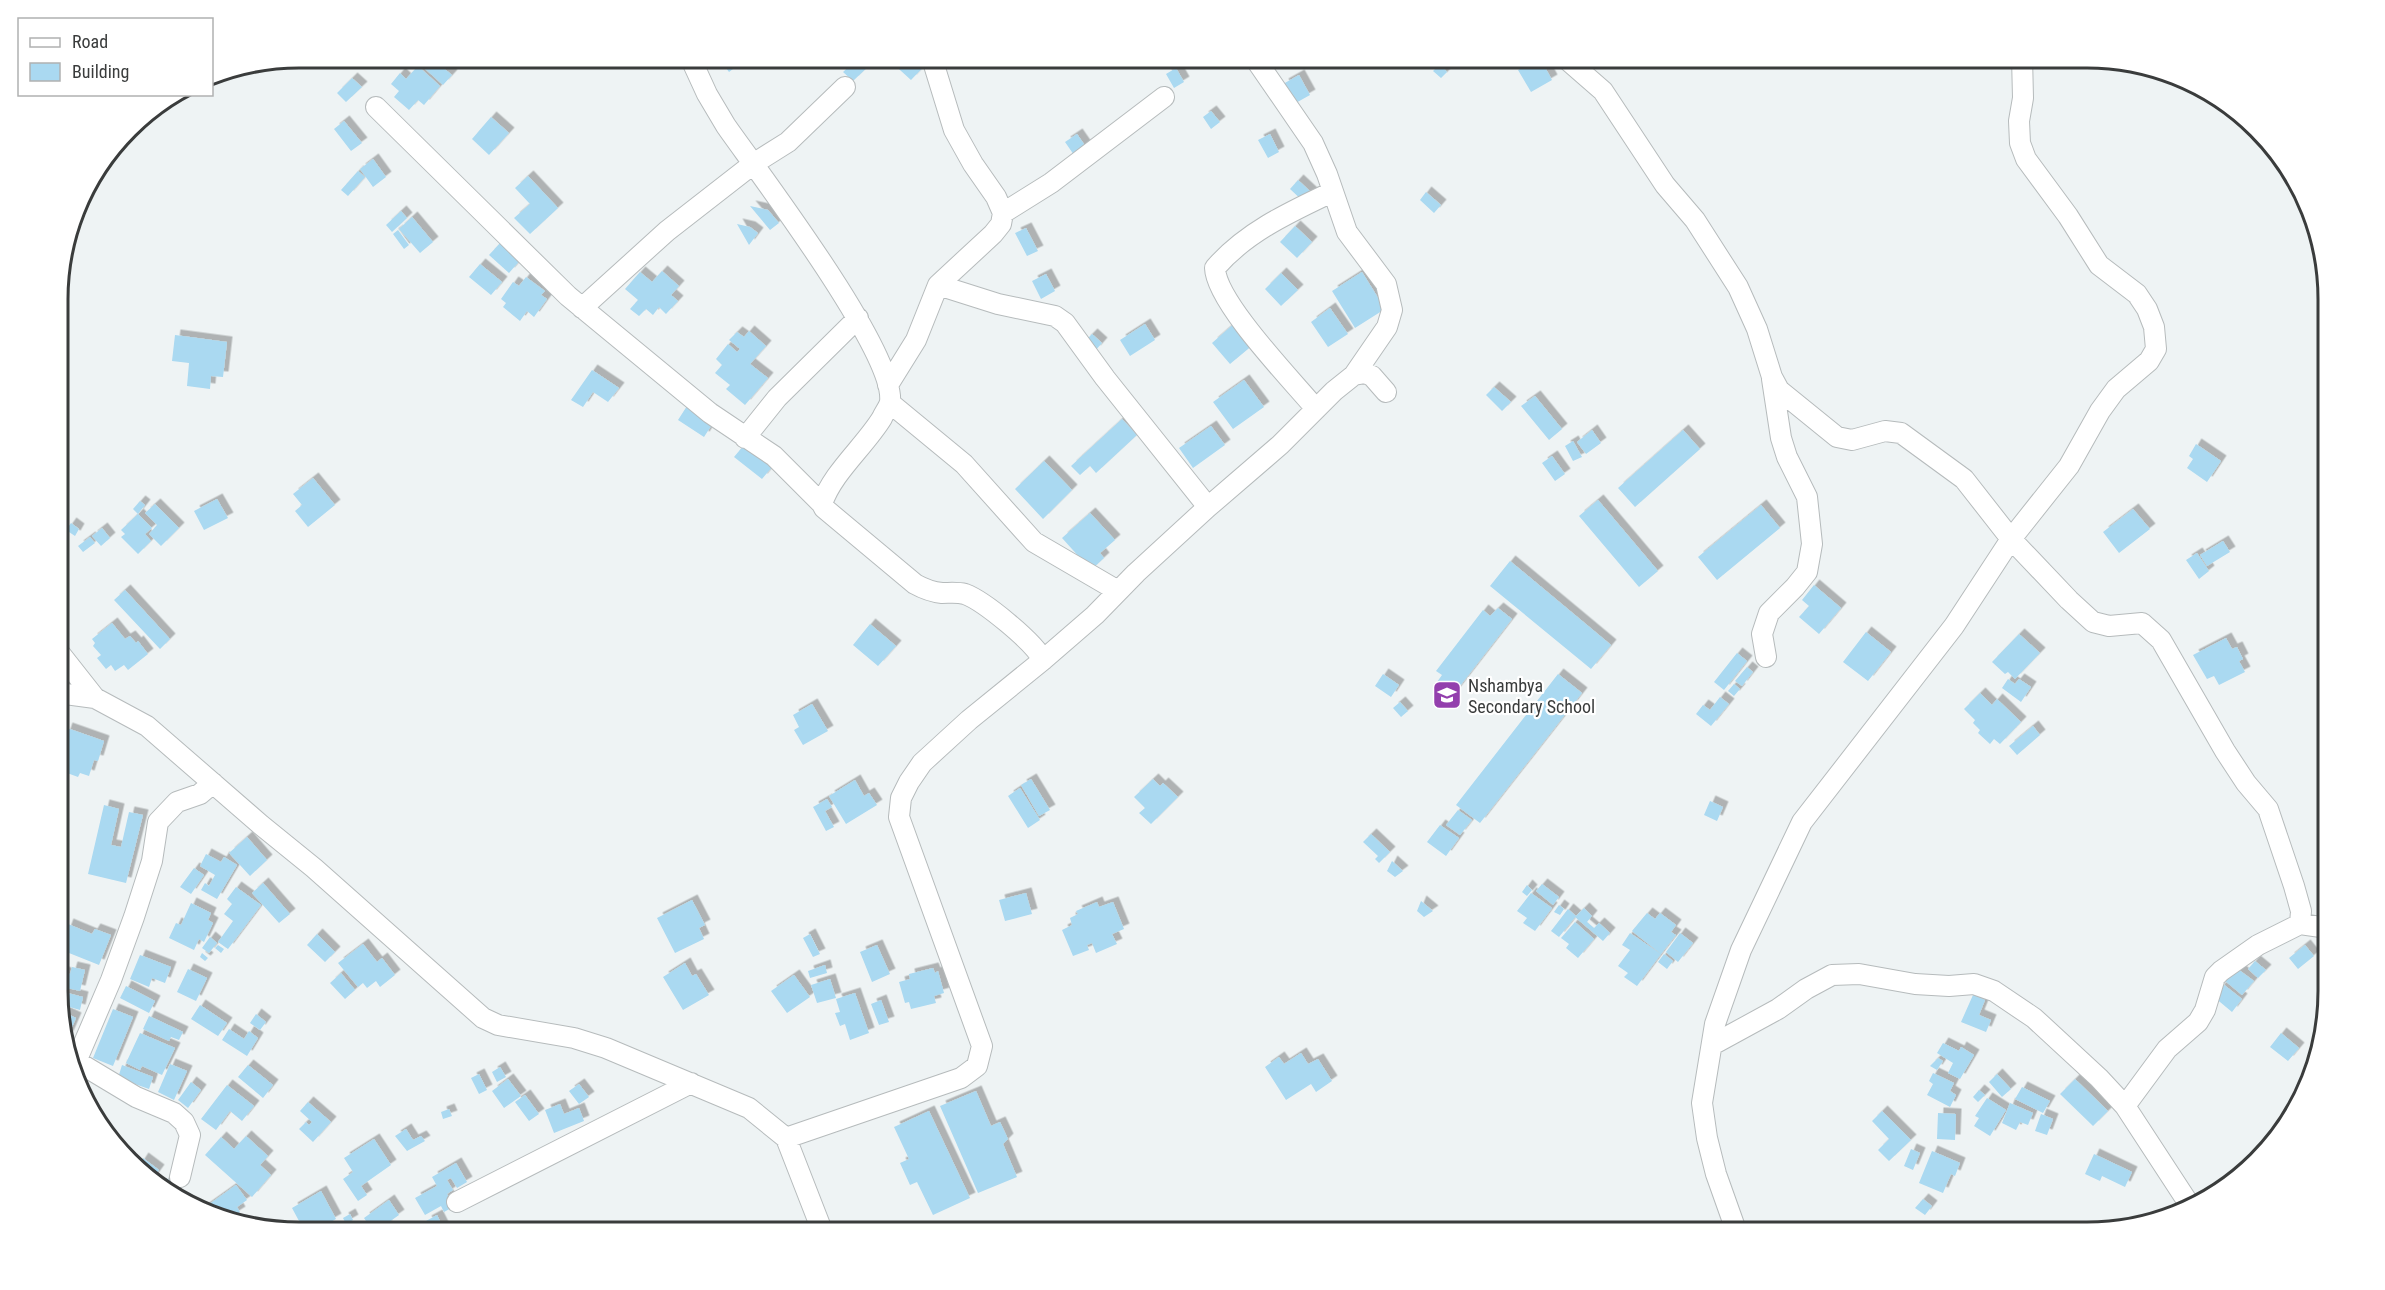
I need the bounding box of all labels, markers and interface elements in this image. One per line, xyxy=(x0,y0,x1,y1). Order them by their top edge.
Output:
legend xyxy=(18,18,213,96)
text: Road xyxy=(72,31,108,52)
text: Building xyxy=(72,61,129,82)
place label: Nshambya Secondary School xyxy=(1468,675,1595,717)
school or university icon: Nshambya Secondary School xyxy=(1431,679,1463,711)

